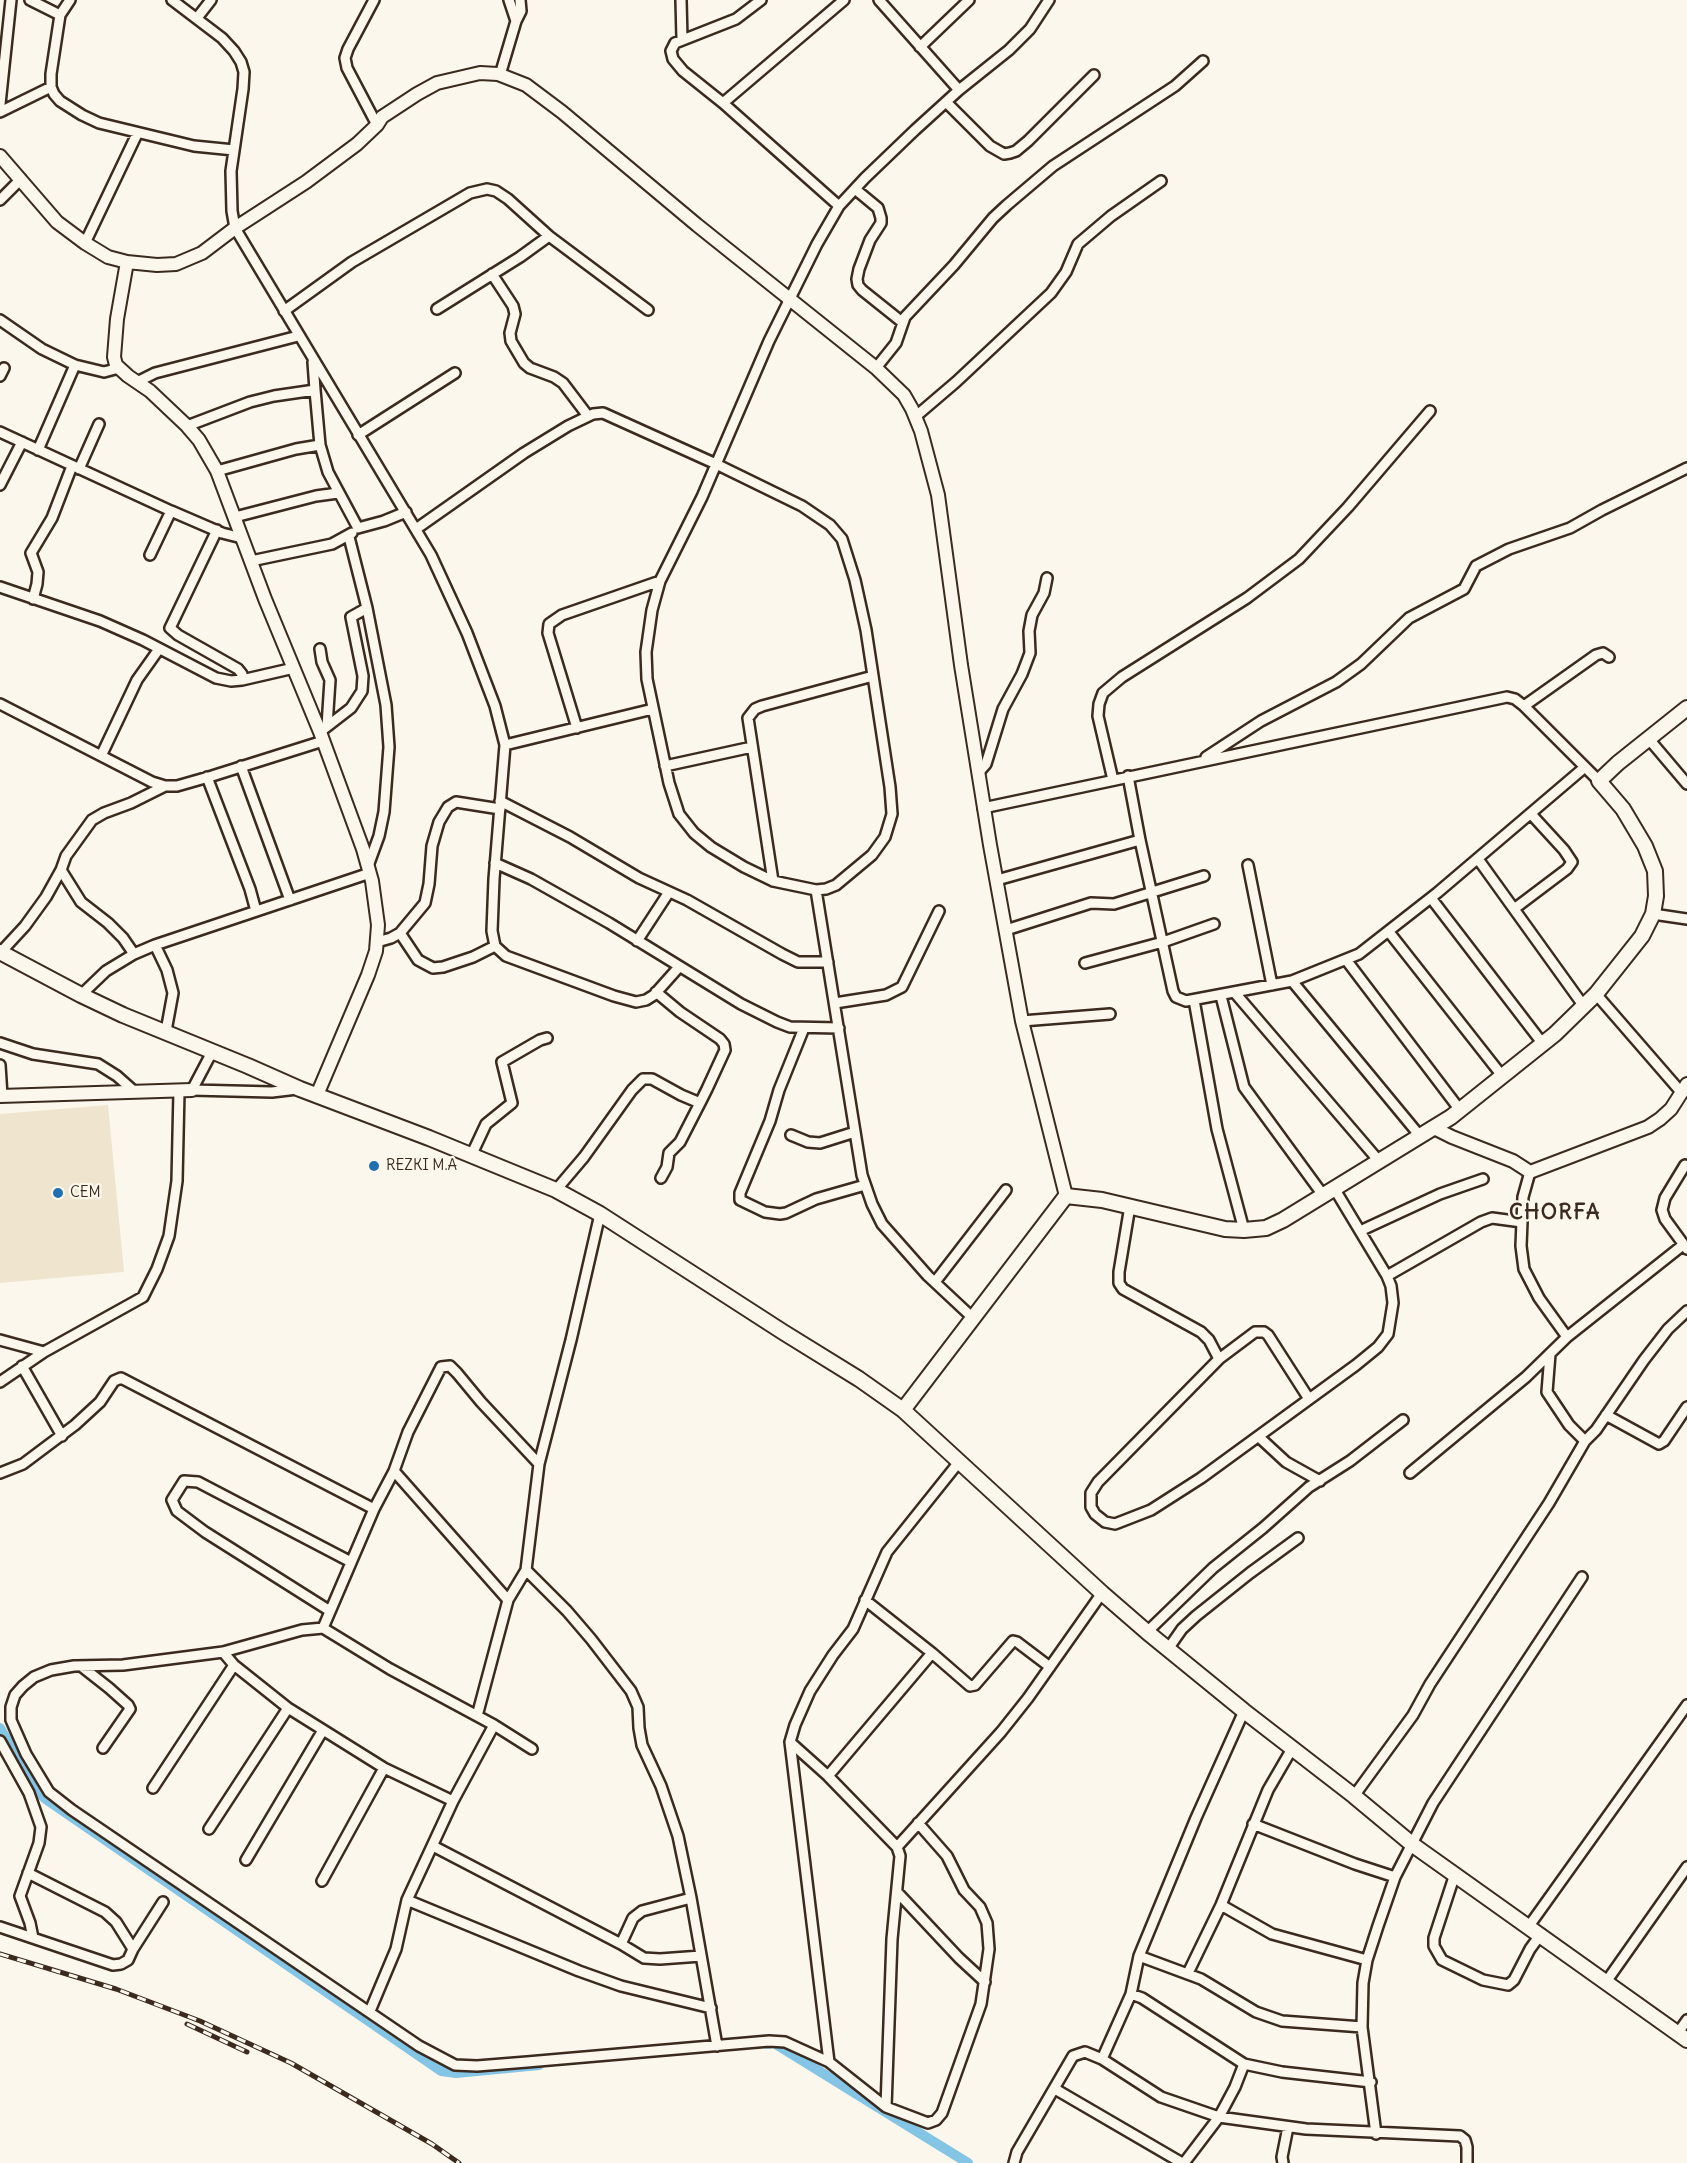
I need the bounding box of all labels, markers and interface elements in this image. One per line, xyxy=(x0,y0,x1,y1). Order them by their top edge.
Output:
place label: REZKI M.A xyxy=(386,1157,457,1175)
marker: REZKI M.A xyxy=(367,1159,381,1173)
place label: CEM xyxy=(70,1184,101,1202)
marker: CEM xyxy=(51,1186,65,1200)
district label: CHORFA xyxy=(1509,1200,1601,1226)

